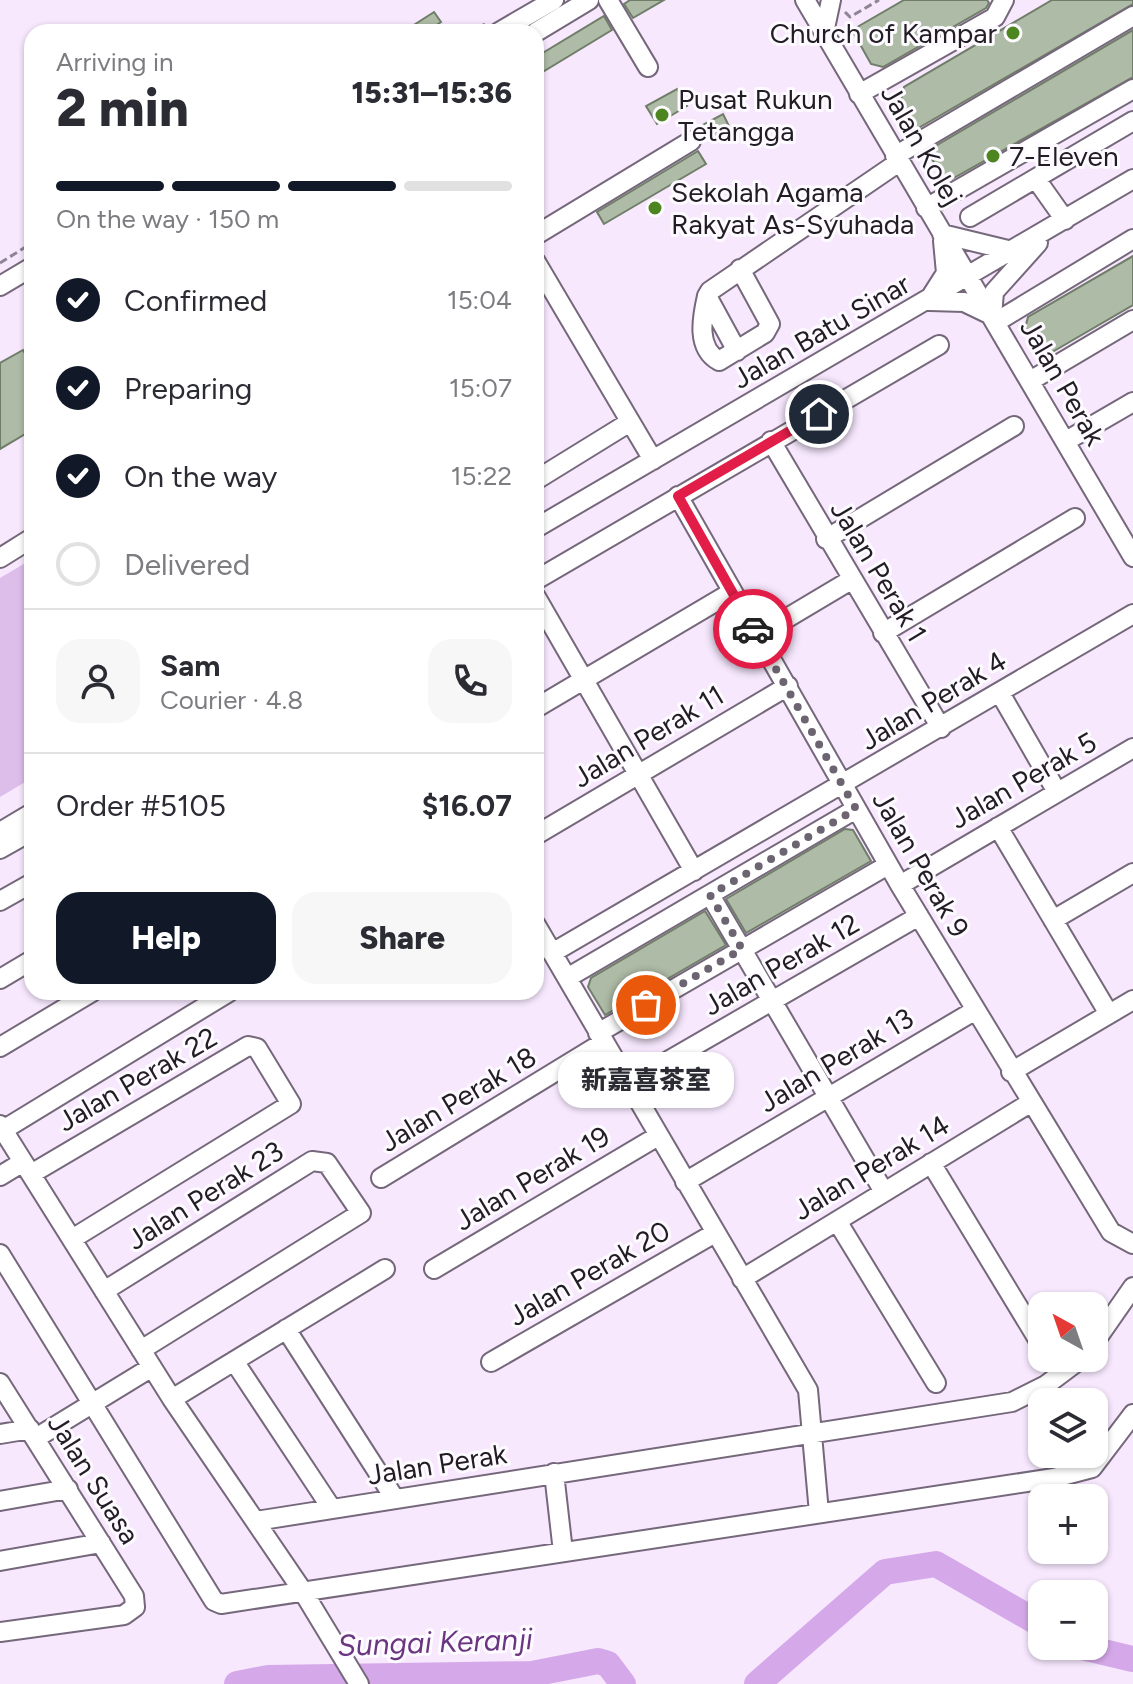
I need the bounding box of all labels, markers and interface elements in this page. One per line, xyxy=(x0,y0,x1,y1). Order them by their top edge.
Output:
place label: Church of Kampar xyxy=(770,16,998,50)
marker: Church of Kampar xyxy=(1004,24,1022,42)
text: Arriving in xyxy=(56,46,174,78)
text: 15:31–15:36 xyxy=(351,74,512,111)
text: 2 min xyxy=(56,77,189,139)
street label: Jalan Kolej xyxy=(874,79,970,211)
place label: Pusat Rukun Tetangga xyxy=(678,82,833,148)
marker: Pusat Rukun Tetangga xyxy=(653,106,671,124)
place label: 7-Eleven xyxy=(1009,139,1119,173)
marker: 7-Eleven xyxy=(984,147,1002,165)
place label: Sekolah Agama Rakyat As-Syuhada xyxy=(671,175,914,241)
marker: Sekolah Agama Rakyat As-Syuhada xyxy=(646,199,664,217)
text: On the way · 150 m xyxy=(56,203,279,235)
street label: Jalan Batu Sinar xyxy=(726,266,916,396)
icon: check xyxy=(56,278,100,322)
text: Confirmed xyxy=(124,282,267,319)
text: 15:04 xyxy=(447,284,512,316)
street label: Jalan Perak xyxy=(1013,313,1113,452)
icon: check xyxy=(56,366,100,410)
text: Preparing xyxy=(124,370,252,407)
text: 15:07 xyxy=(449,372,512,404)
pin xyxy=(785,380,853,448)
icon: home xyxy=(797,392,841,436)
icon: check xyxy=(56,454,100,498)
text: On the way xyxy=(124,458,277,495)
text: 15:22 xyxy=(451,460,512,492)
street label: Jalan Perak 1 xyxy=(824,494,934,648)
text: Delivered xyxy=(124,546,250,583)
courier xyxy=(713,589,793,669)
icon: car xyxy=(731,607,775,651)
button: person xyxy=(56,639,140,723)
button: phone xyxy=(428,639,512,723)
street label: Jalan Perak 4 xyxy=(854,643,1012,757)
text: Sam xyxy=(160,647,220,684)
street label: Jalan Perak 11 xyxy=(566,678,730,794)
text: Courier · 4.8 xyxy=(160,684,303,716)
street label: Jalan Perak 5 xyxy=(944,724,1102,836)
street label: Jalan Perak 9 xyxy=(866,785,976,943)
text: Order #5105 xyxy=(56,787,226,824)
text: $16.07 xyxy=(422,787,512,824)
button: Help xyxy=(56,892,276,984)
button: Share xyxy=(292,892,512,984)
street label: Jalan Perak 12 xyxy=(697,906,865,1022)
pin xyxy=(612,971,680,1039)
icon: bag xyxy=(624,983,668,1027)
street label: Jalan Perak 13 xyxy=(753,1001,919,1119)
street label: Jalan Perak 22 xyxy=(51,1020,223,1138)
street label: Jalan Perak 18 xyxy=(374,1039,542,1159)
callout: 新嘉喜茶室 xyxy=(558,1053,734,1109)
text: 新嘉喜茶室 xyxy=(581,1064,711,1096)
street label: Jalan Perak 14 xyxy=(787,1107,955,1227)
street label: Jalan Perak 19 xyxy=(448,1118,616,1238)
street label: Jalan Perak 23 xyxy=(121,1133,289,1257)
street label: Jalan Perak 20 xyxy=(502,1213,676,1333)
north arrow xyxy=(1028,1292,1108,1372)
map controls xyxy=(1028,1292,1108,1660)
button: layers xyxy=(1028,1388,1108,1468)
street label: Jalan Suasa xyxy=(41,1408,147,1550)
street label: Jalan Perak xyxy=(365,1436,509,1492)
button: + xyxy=(1028,1484,1108,1564)
button: − xyxy=(1028,1580,1108,1660)
water label: Sungai Keranji xyxy=(337,1620,534,1664)

